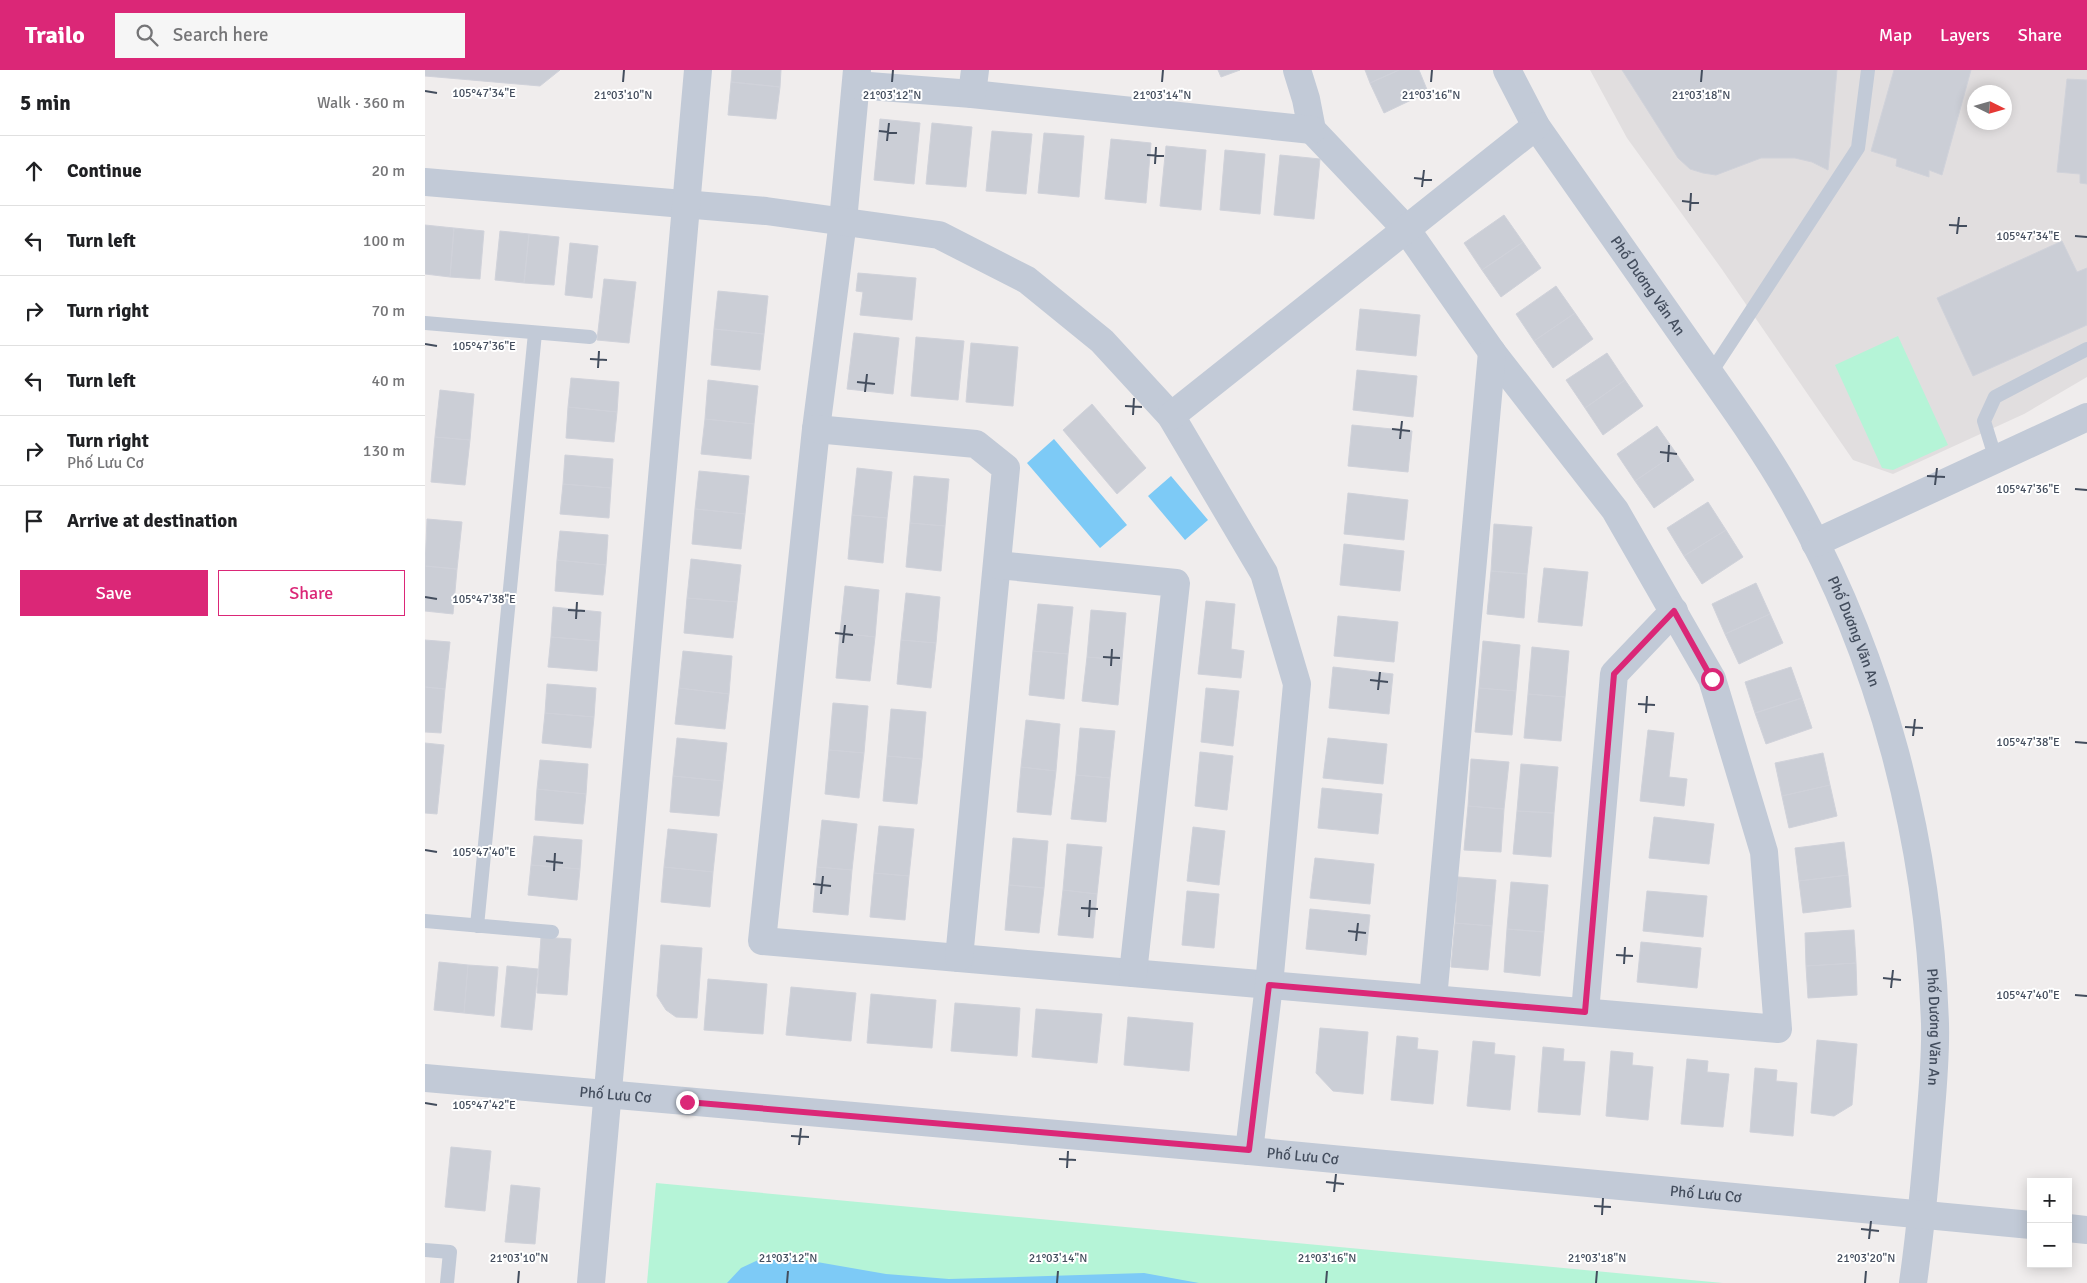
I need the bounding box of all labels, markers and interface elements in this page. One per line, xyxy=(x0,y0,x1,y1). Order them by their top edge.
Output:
search box xyxy=(115,13,465,58)
text: Trailo xyxy=(25,20,85,50)
icon: search xyxy=(133,21,161,49)
text: Search here xyxy=(173,23,269,47)
text: Map xyxy=(1879,24,1912,46)
text: Layers xyxy=(1940,24,1990,46)
text: Share xyxy=(2018,24,2062,46)
north arrow xyxy=(1967,85,2012,130)
text: 105°47'34"E xyxy=(452,86,516,101)
text: 21°03'10"N xyxy=(594,88,652,103)
text: 21°03'12"N xyxy=(863,88,921,103)
text: 21°03'14"N xyxy=(1133,88,1191,103)
text: 21°03'16"N xyxy=(1402,88,1460,103)
text: 21°03'18"N xyxy=(1672,88,1730,103)
text: 5 min xyxy=(20,90,71,116)
text: Walk · 360 m xyxy=(317,93,405,113)
icon: ahead xyxy=(20,157,48,185)
text: Continue xyxy=(67,159,142,183)
text: 20 m xyxy=(371,161,405,181)
icon: left xyxy=(20,227,48,255)
text: Turn left xyxy=(67,229,136,253)
text: 105°47'34"E xyxy=(1996,229,2060,244)
text: 100 m xyxy=(363,231,405,251)
street label: Phố Dương Văn An xyxy=(1607,232,1689,339)
icon: right xyxy=(20,297,48,325)
text: Turn right xyxy=(67,299,149,323)
text: 70 m xyxy=(371,301,405,321)
text: 105°47'36"E xyxy=(452,339,516,354)
icon: left xyxy=(20,367,48,395)
text: Turn left xyxy=(67,369,136,393)
text: 40 m xyxy=(371,371,405,391)
text: Turn right xyxy=(67,429,149,453)
icon: right xyxy=(20,437,48,465)
text: 130 m xyxy=(363,441,405,461)
text: Phố Lưu Cơ xyxy=(67,453,144,473)
text: 105°47'36"E xyxy=(1996,482,2060,497)
icon: arrive xyxy=(20,507,48,535)
text: Arrive at destination xyxy=(67,509,238,533)
button: Save xyxy=(20,570,208,616)
button: Share xyxy=(218,570,405,616)
street label: Phố Dương Văn An xyxy=(1824,573,1884,689)
text: 105°47'38"E xyxy=(452,592,516,607)
route start xyxy=(1701,668,1724,691)
text: 105°47'38"E xyxy=(1996,735,2060,750)
text: 105°47'40"E xyxy=(452,845,516,860)
street label: Phố Dương Văn An xyxy=(1923,968,1944,1086)
text: 105°47'40"E xyxy=(1996,988,2060,1003)
street label: Phố Lưu Cơ xyxy=(579,1083,652,1107)
route end xyxy=(676,1091,699,1114)
text: 105°47'42"E xyxy=(452,1098,516,1113)
street label: Phố Lưu Cơ xyxy=(1266,1144,1339,1168)
map controls xyxy=(2027,1178,2072,1268)
button: + xyxy=(2027,1178,2072,1223)
street label: Phố Lưu Cơ xyxy=(1669,1182,1743,1207)
button: − xyxy=(2027,1223,2072,1268)
text: 21°03'10"N xyxy=(490,1251,548,1266)
text: 21°03'12"N xyxy=(759,1251,817,1266)
text: 21°03'14"N xyxy=(1029,1251,1087,1266)
text: 21°03'16"N xyxy=(1298,1251,1356,1266)
text: 21°03'18"N xyxy=(1568,1251,1626,1266)
text: 21°03'20"N xyxy=(1837,1251,1895,1266)

